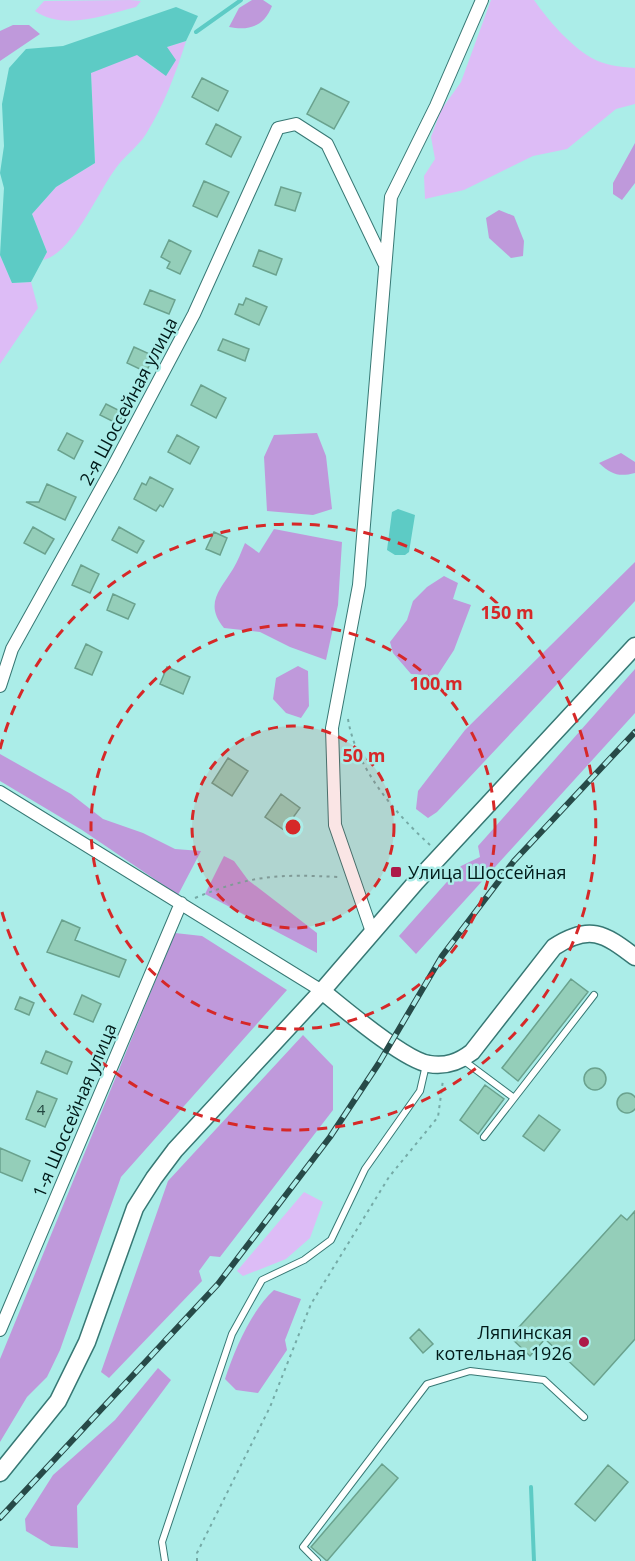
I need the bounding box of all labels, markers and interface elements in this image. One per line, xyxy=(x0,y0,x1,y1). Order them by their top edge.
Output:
street label: 2-я Шоссейная улица xyxy=(74,313,182,489)
text: 150 m xyxy=(480,600,534,624)
text: 100 m xyxy=(409,671,463,695)
text: 50 m xyxy=(343,743,385,767)
centre of rings xyxy=(283,817,303,837)
place label: Улица Шоссейная xyxy=(408,860,566,884)
marker: Улица Шоссейная xyxy=(389,865,403,879)
street label: 1-я Шоссейная улица xyxy=(26,1019,122,1201)
house number: 4 xyxy=(37,1099,46,1119)
place label: Ляпинская котельная 1926 xyxy=(435,1320,572,1365)
marker: Ляпинская котельная 1926 xyxy=(577,1335,591,1349)

